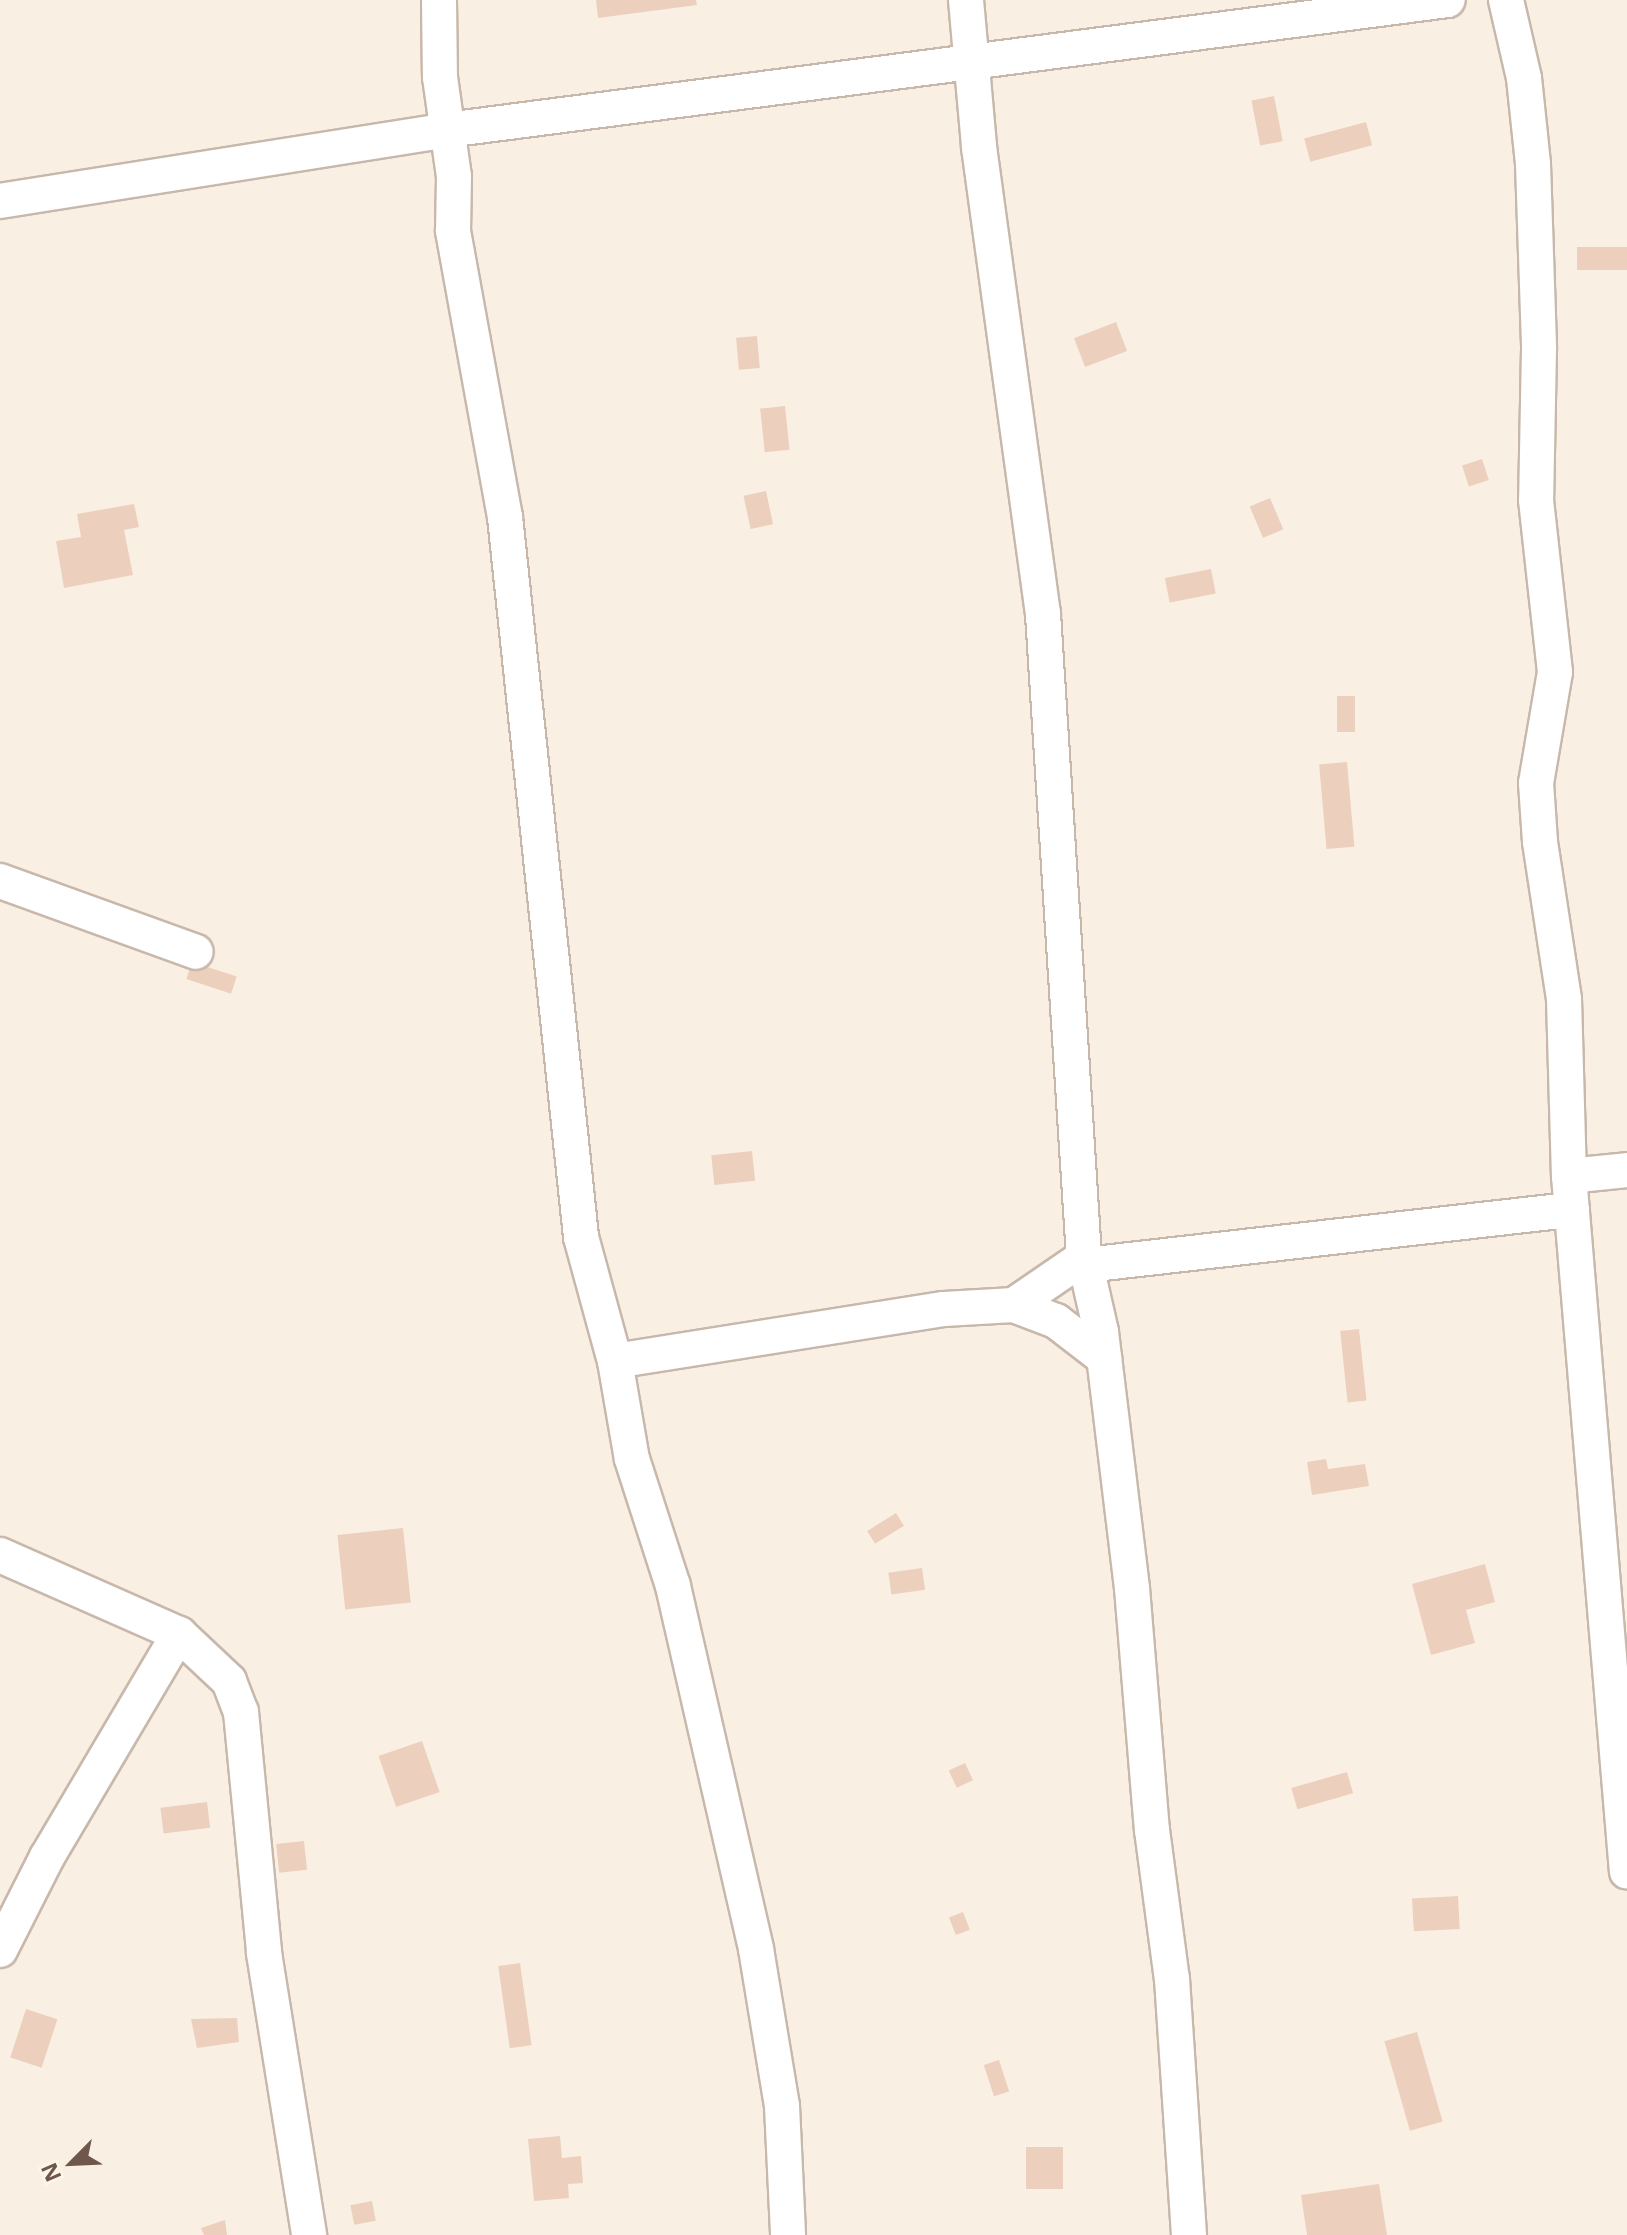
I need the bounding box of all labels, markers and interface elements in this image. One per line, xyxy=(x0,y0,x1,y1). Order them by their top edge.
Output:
north arrow xyxy=(32,2123,112,2203)
text: N xyxy=(33,2158,67,2187)

